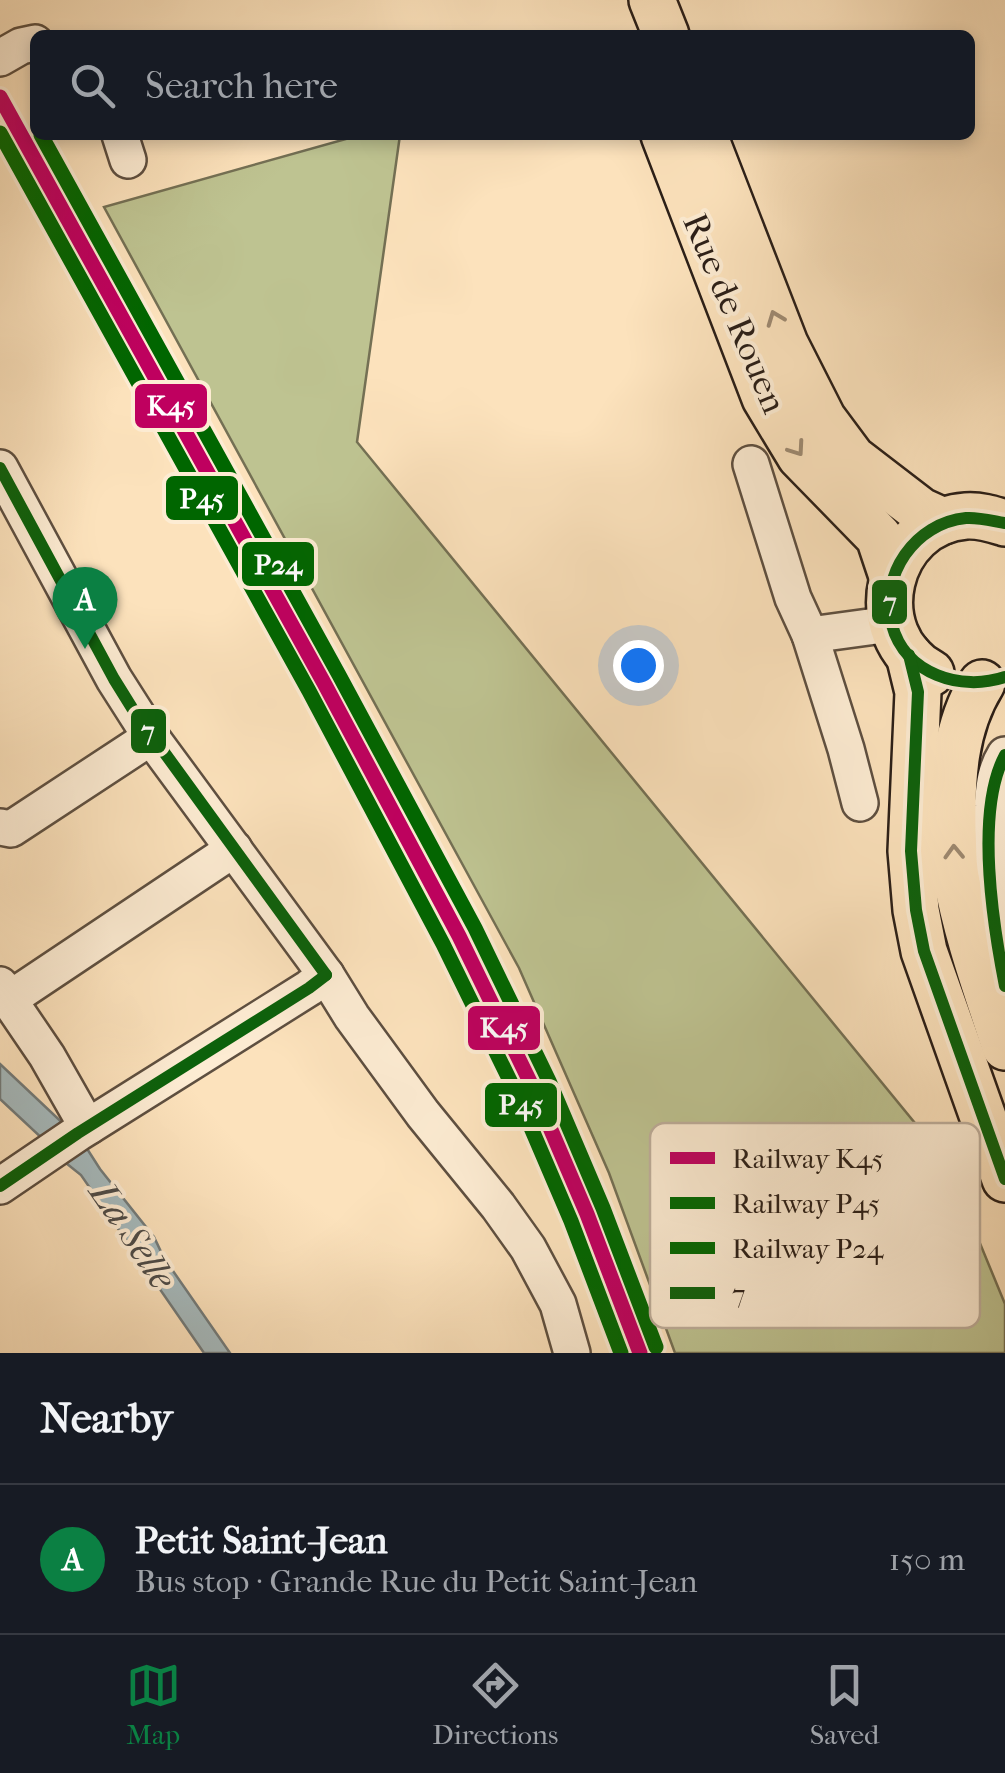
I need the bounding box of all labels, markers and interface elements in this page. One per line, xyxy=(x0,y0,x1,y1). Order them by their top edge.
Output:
search box xyxy=(30,30,975,140)
icon: search xyxy=(65,58,120,113)
text: Search here xyxy=(145,63,338,108)
street label: Rue de Rouen xyxy=(674,207,795,419)
one-way arrow xyxy=(766,310,786,328)
line badge: K45 xyxy=(133,382,209,430)
text: K45 xyxy=(147,389,195,423)
one-way arrow xyxy=(785,438,803,457)
line badge: P45 xyxy=(164,474,240,522)
text: P45 xyxy=(180,482,224,516)
line badge: P24 xyxy=(240,540,316,588)
text: P24 xyxy=(254,548,303,582)
pin: A xyxy=(52,566,118,649)
line badge: 7 xyxy=(870,578,909,626)
text: 7 xyxy=(882,585,897,618)
your location xyxy=(613,640,664,691)
line badge: 7 xyxy=(129,707,168,755)
text: 7 xyxy=(140,714,155,747)
one-way arrow xyxy=(944,843,965,859)
line badge: K45 xyxy=(466,1004,542,1052)
text: K45 xyxy=(480,1011,528,1045)
line badge: P45 xyxy=(483,1081,559,1129)
text: P45 xyxy=(499,1088,543,1122)
legend xyxy=(650,1123,980,1328)
text: Railway K45 xyxy=(732,1142,884,1175)
water label: La Selle xyxy=(79,1170,186,1299)
text: Railway P45 xyxy=(732,1187,880,1220)
text: Railway P24 xyxy=(732,1232,885,1265)
text: 7 xyxy=(732,1277,746,1310)
text: Nearby xyxy=(40,1394,172,1443)
text: Petit Saint-Jean xyxy=(135,1518,388,1563)
text: A xyxy=(62,1541,83,1578)
text: 150 m xyxy=(889,1541,965,1578)
text: Bus stop · Grande Rue du Petit Saint-Jean xyxy=(135,1563,698,1600)
tab: Map xyxy=(126,1658,181,1751)
tab: Directions xyxy=(432,1658,558,1751)
tab: Saved xyxy=(810,1658,879,1751)

